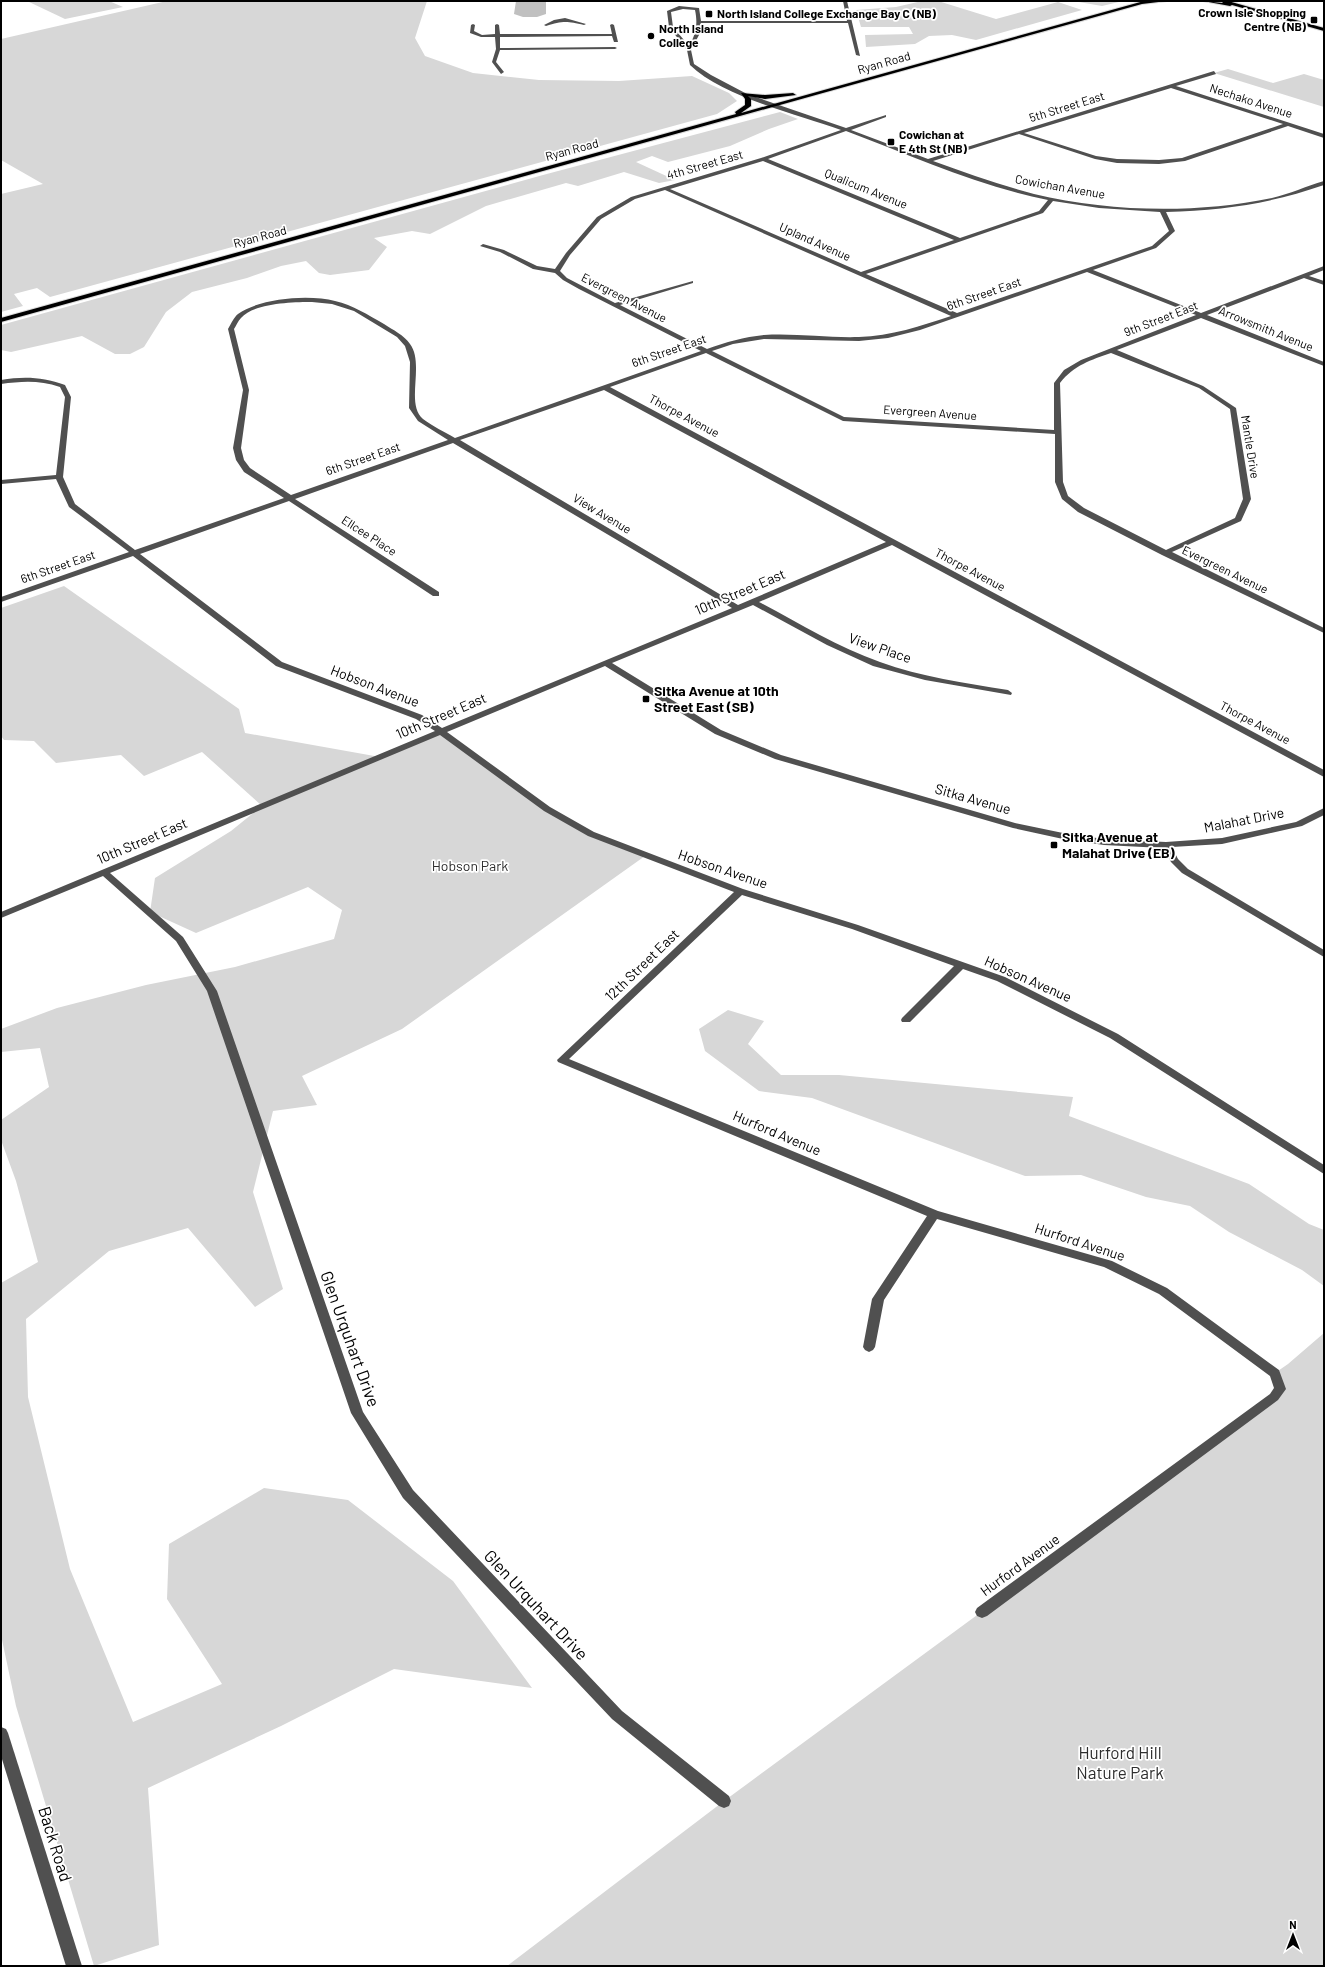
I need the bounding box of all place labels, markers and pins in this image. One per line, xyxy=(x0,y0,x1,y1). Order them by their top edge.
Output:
place label: Crown Isle Shopping Centre (NB) xyxy=(1198,5,1307,33)
place label: North Island College Exchange Bay C (NB) xyxy=(717,6,937,20)
marker: North Island College Exchange Bay C (NB) xyxy=(704,9,714,19)
marker: Crown Isle Shopping Centre (NB) xyxy=(1309,15,1319,25)
place label: North Island College xyxy=(659,21,724,49)
marker: North Island College xyxy=(646,31,656,41)
place label: Cowichan at E 4th St (NB) xyxy=(899,127,968,155)
marker: Cowichan at E 4th St (NB) xyxy=(886,137,896,147)
place label: Sitka Avenue at 10th Street East (SB) xyxy=(654,682,779,715)
marker: Sitka Avenue at 10th Street East (SB) xyxy=(641,694,651,704)
place label: Sitka Avenue at Malahat Drive (EB) xyxy=(1062,828,1175,861)
marker: Sitka Avenue at Malahat Drive (EB) xyxy=(1049,840,1059,850)

